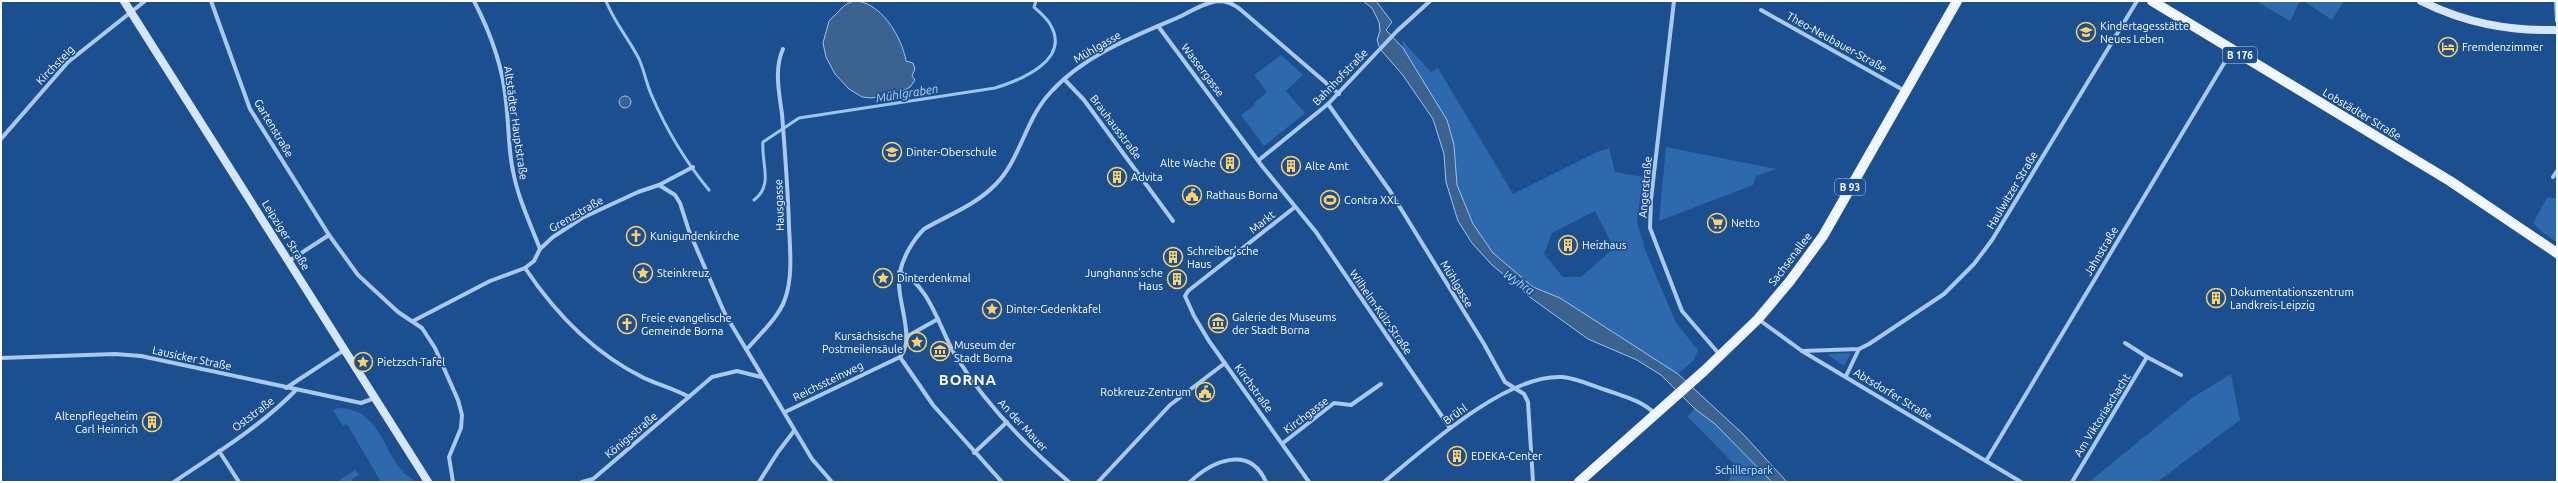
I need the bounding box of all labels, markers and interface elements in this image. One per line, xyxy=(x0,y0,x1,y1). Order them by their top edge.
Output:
street label: Theo-Neubauer-Straße xyxy=(1785,9,1889,75)
place label: Kindertagesstätte Neues Leben xyxy=(2100,20,2189,45)
school or university icon: Kindertagesstätte Neues Leben xyxy=(2075,21,2097,43)
street label: Mühlgasse xyxy=(1071,29,1123,65)
hotel icon: Fremdenzimmer xyxy=(2437,36,2459,58)
street label: Wassergasse xyxy=(1179,41,1227,99)
place label: Fremdenzimmer xyxy=(2462,41,2544,53)
street label: Kirchsteig xyxy=(34,43,76,87)
street label: Bahnhofstraße xyxy=(1310,46,1370,108)
road number: B 176 xyxy=(2223,47,2257,63)
street label: Altstädter Hauptstraße xyxy=(502,65,530,181)
water label: Mühlgraben xyxy=(875,82,939,104)
street label: Lobstädter Straße xyxy=(2321,86,2403,142)
street label: Brauhausstraße xyxy=(1088,92,1144,162)
street label: Gartenstraße xyxy=(252,97,296,159)
school or university icon: Dinter-Oberschule xyxy=(881,141,903,163)
place label: Dinter-Oberschule xyxy=(906,146,997,158)
street label: Haulwitzer Straße xyxy=(1984,149,2040,231)
building icon: Alte Wache xyxy=(1219,152,1241,174)
building icon: Alte Amt xyxy=(1280,155,1302,177)
street label: Angerstraße xyxy=(1636,156,1654,218)
place label: Alte Wache xyxy=(1160,157,1216,169)
place label: Alte Amt xyxy=(1305,160,1350,172)
building icon: Advita xyxy=(1106,166,1128,188)
place label: Advita xyxy=(1131,171,1163,183)
street label: Hausgasse xyxy=(772,179,786,231)
road number: B 93 xyxy=(1835,179,1865,195)
public building icon: Rathaus Borna xyxy=(1181,184,1203,206)
place label: Rathaus Borna xyxy=(1206,189,1278,201)
sports icon: Contra XXL xyxy=(1319,189,1341,211)
street label: Grenzstraße xyxy=(547,194,605,234)
place label: Contra XXL xyxy=(1344,194,1400,206)
street label: Leipziger Straße xyxy=(260,198,312,272)
street label: Markt xyxy=(1247,208,1278,236)
supermarket icon: Netto xyxy=(1706,212,1728,234)
place label: Netto xyxy=(1731,217,1760,229)
street label: Jahnstraße xyxy=(2082,224,2120,278)
church icon: Kunigundenkirche xyxy=(625,225,647,247)
place label: Kunigundenkirche xyxy=(650,230,739,242)
street label: Sachsenallee xyxy=(1766,230,1814,288)
building icon: Heizhaus xyxy=(1557,234,1579,256)
place label: Heizhaus xyxy=(1582,239,1627,251)
place label: Schreiber’sche Haus xyxy=(1187,245,1259,270)
building icon: Schreiber’sche Haus xyxy=(1162,246,1184,268)
street label: Mühlgasse xyxy=(1438,258,1476,310)
place icon: Steinkreuz xyxy=(632,262,654,284)
place label: Steinkreuz xyxy=(657,267,709,279)
place icon: Dinterdenkmal xyxy=(872,267,894,289)
place label: Junghanns’sche Haus xyxy=(1085,267,1163,292)
street label: Wilhelm-Külz-Straße xyxy=(1347,267,1415,357)
water label: Wyhra xyxy=(1501,267,1537,297)
building icon: Junghanns’sche Haus xyxy=(1166,268,1188,290)
place label: Dinterdenkmal xyxy=(897,272,971,284)
place label: Dokumentationszentrum Landkreis-Leipzig xyxy=(2230,286,2354,311)
building icon: Dokumentationszentrum Landkreis-Leipzig xyxy=(2205,287,2227,309)
place icon: Dinter-Gedenktafel xyxy=(981,298,1003,320)
place label: Dinter-Gedenktafel xyxy=(1006,303,1101,315)
place label: Galerie des Museums der Stadt Borna xyxy=(1232,311,1337,336)
place label: Freie evangelische Gemeinde Borna xyxy=(641,312,732,337)
museum icon: Galerie des Museums der Stadt Borna xyxy=(1207,312,1229,334)
church icon: Freie evangelische Gemeinde Borna xyxy=(616,313,638,335)
place label: Kursächsische Postmeilensäule xyxy=(822,330,903,355)
place icon: Kursächsische Postmeilensäule xyxy=(906,331,928,353)
place label: Museum der Stadt Borna xyxy=(954,339,1016,364)
museum icon: Museum der Stadt Borna xyxy=(929,340,951,362)
street label: Lausicker Straße xyxy=(151,344,233,372)
place icon: Pietzsch-Tafel xyxy=(352,351,374,373)
place label: Pietzsch-Tafel xyxy=(377,356,445,368)
street label: Reichssteinweg xyxy=(791,359,865,403)
street label: Kirchstraße xyxy=(1232,362,1276,414)
street label: Abtsdorfer Straße xyxy=(1852,366,1934,422)
district label: BORNA xyxy=(939,371,997,388)
street label: Am Viktoriaschacht xyxy=(2072,371,2133,459)
public building icon: Rotkreuz-Zentrum xyxy=(1194,381,1216,403)
place label: Rotkreuz-Zentrum xyxy=(1100,386,1191,398)
street label: Oststraße xyxy=(230,394,276,434)
street label: Kirchgasse xyxy=(1281,394,1331,436)
street label: An der Mauer xyxy=(996,396,1051,454)
street label: Brühl xyxy=(1441,401,1469,427)
place label: Altenpflegeheim Carl Heinrich xyxy=(55,410,138,435)
street label: Königsstraße xyxy=(602,410,660,460)
building icon: Altenpflegeheim Carl Heinrich xyxy=(141,411,163,433)
building icon: EDEKA-Center xyxy=(1446,445,1468,467)
place label: EDEKA-Center xyxy=(1471,450,1543,462)
park label: Schillerpark xyxy=(1715,464,1773,476)

